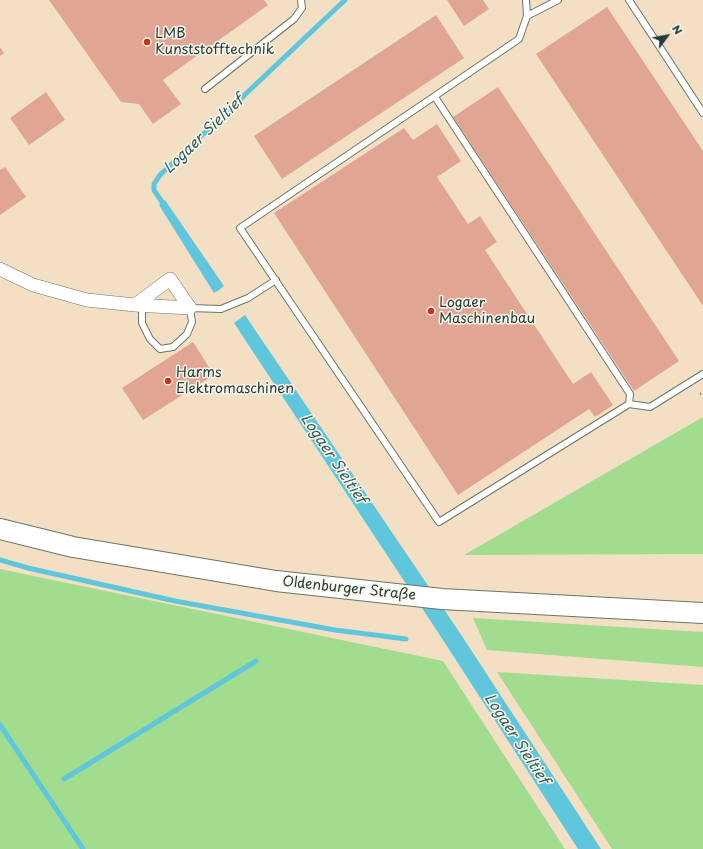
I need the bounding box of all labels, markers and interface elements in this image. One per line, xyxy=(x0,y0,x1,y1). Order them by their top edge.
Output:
north arrow xyxy=(647,16,687,56)
text: N xyxy=(668,21,687,38)
place label: LMB Kunststofftechnik xyxy=(155,26,274,58)
marker: LMB Kunststofftechnik xyxy=(142,37,152,47)
water label: Logaer Sieltief xyxy=(160,92,248,178)
place label: Logaer Maschinenbau xyxy=(439,295,535,328)
marker: Logaer Maschinenbau xyxy=(426,306,436,316)
place label: Harms Elektromaschinen xyxy=(176,365,294,398)
marker: Harms Elektromaschinen xyxy=(163,376,173,386)
water label: Logaer Sieltief xyxy=(296,411,370,507)
street label: Oldenburger Straße xyxy=(281,574,417,604)
water label: Logaer Sieltief xyxy=(480,690,552,788)

